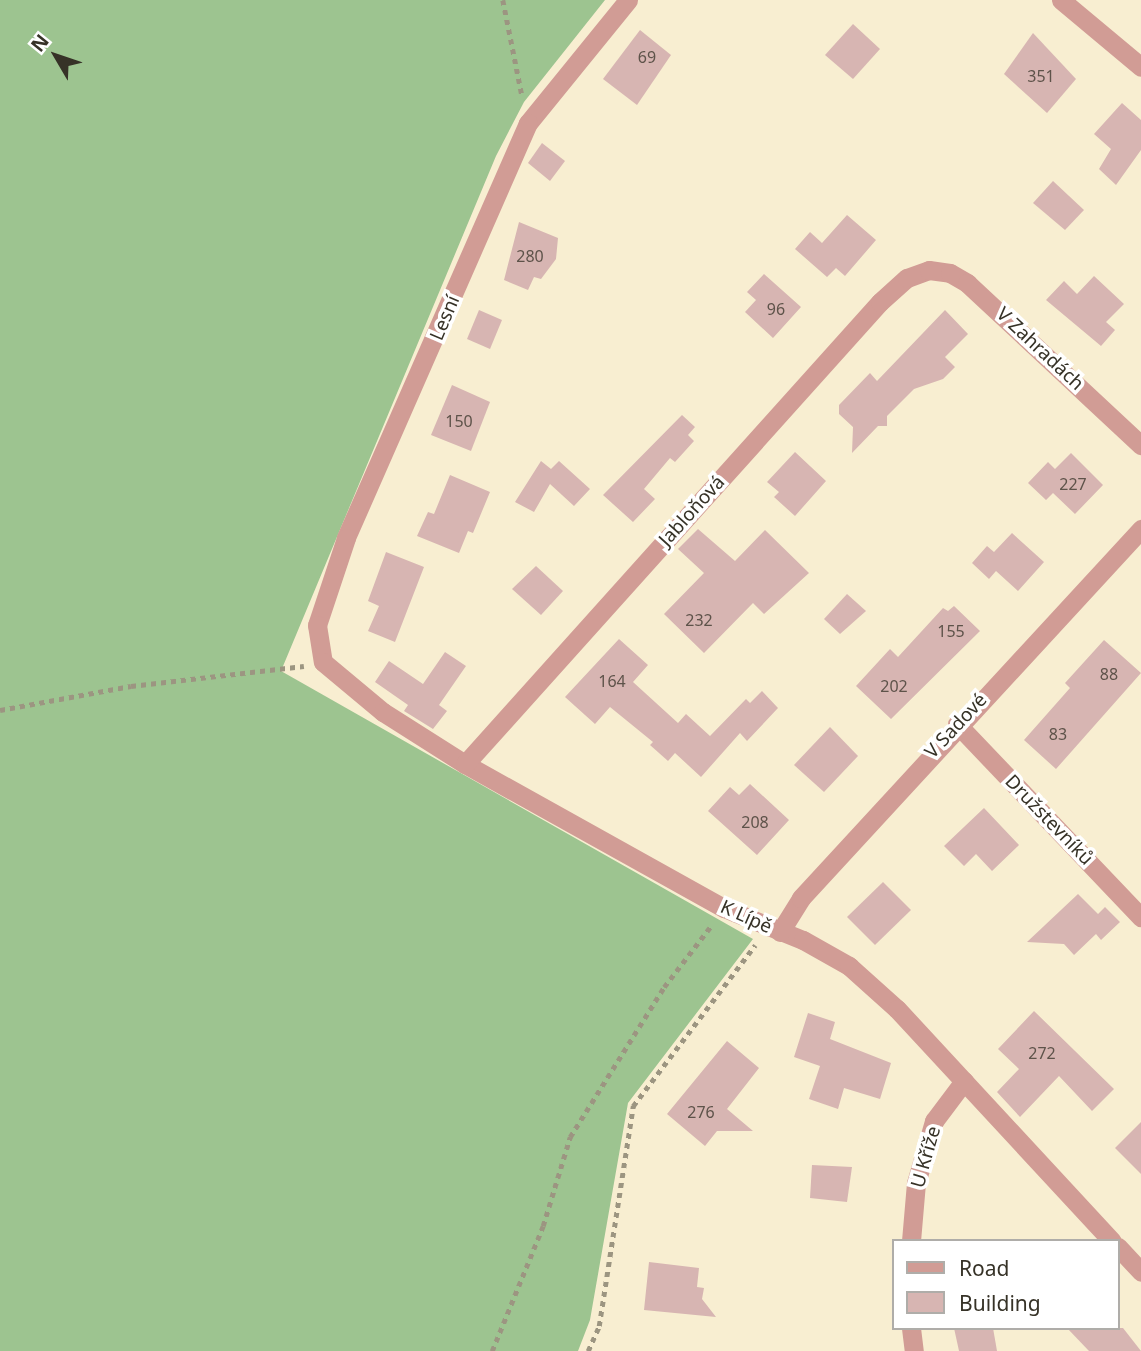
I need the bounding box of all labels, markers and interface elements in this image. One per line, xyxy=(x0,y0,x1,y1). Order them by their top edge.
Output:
north arrow xyxy=(21,21,91,91)
text: N xyxy=(25,29,55,57)
house number: 69 xyxy=(638,47,656,67)
house number: 351 xyxy=(1027,66,1055,86)
house number: 280 xyxy=(516,246,544,266)
street label: Lesní xyxy=(425,292,465,344)
house number: 96 xyxy=(767,299,785,319)
street label: V Zahradách xyxy=(992,303,1088,395)
house number: 150 xyxy=(445,411,473,431)
street label: Jabloňová xyxy=(654,471,730,551)
house number: 227 xyxy=(1059,474,1087,494)
house number: 232 xyxy=(685,610,713,630)
house number: 155 xyxy=(937,621,965,641)
house number: 88 xyxy=(1100,664,1118,684)
house number: 164 xyxy=(598,671,626,691)
house number: 202 xyxy=(880,676,908,696)
street label: V Sadové xyxy=(920,689,992,763)
house number: 83 xyxy=(1049,724,1067,744)
street label: Družstevníků xyxy=(1000,770,1098,870)
house number: 208 xyxy=(741,812,769,832)
street label: K Lípě xyxy=(717,896,775,938)
house number: 272 xyxy=(1028,1043,1056,1063)
house number: 276 xyxy=(687,1102,715,1122)
street label: U Kříže xyxy=(906,1124,946,1190)
legend xyxy=(892,1239,1120,1330)
text: Road xyxy=(959,1254,1009,1282)
text: Building xyxy=(959,1289,1041,1317)

